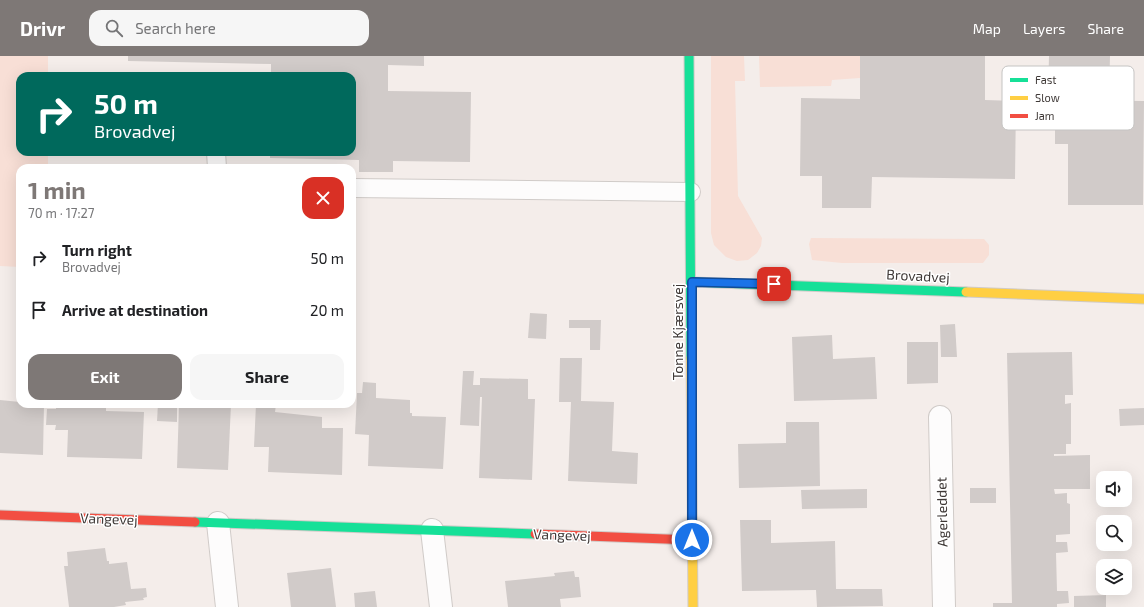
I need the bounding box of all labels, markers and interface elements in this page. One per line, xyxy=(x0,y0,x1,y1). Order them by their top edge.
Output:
search box xyxy=(89,10,369,46)
text: Drivr xyxy=(20,17,65,40)
icon: search xyxy=(103,17,125,39)
text: Search here xyxy=(135,19,216,37)
text: Map xyxy=(973,20,1001,37)
text: Layers xyxy=(1023,20,1065,37)
text: Share xyxy=(1087,20,1124,37)
legend xyxy=(1002,66,1134,130)
text: Fast xyxy=(1035,73,1057,86)
text: 50 m xyxy=(94,86,158,120)
icon: right xyxy=(28,88,80,140)
text: Slow xyxy=(1035,91,1060,104)
text: Jam xyxy=(1035,109,1054,122)
text: Brovadvej xyxy=(94,120,176,142)
text: 1 min xyxy=(28,175,86,204)
button: close xyxy=(302,177,344,219)
text: 70 m · 17:27 xyxy=(28,205,95,221)
text: Turn right xyxy=(62,241,132,259)
icon: right xyxy=(28,247,50,269)
text: 50 m xyxy=(310,249,344,267)
text: Brovadvej xyxy=(62,259,121,275)
street label: Brovadvej xyxy=(886,265,950,286)
pin xyxy=(757,267,791,301)
icon: arrive xyxy=(763,273,785,295)
street label: Tonne Kjærsvej xyxy=(669,284,686,380)
icon: arrive xyxy=(28,299,50,321)
text: Arrive at destination xyxy=(62,301,208,319)
text: 20 m xyxy=(310,301,344,319)
button: Exit xyxy=(28,354,182,400)
button: Share xyxy=(190,354,344,400)
map controls xyxy=(1096,471,1132,595)
button: sound xyxy=(1096,471,1132,507)
street label: Agerleddet xyxy=(932,477,951,547)
street label: Vangevej xyxy=(80,509,138,528)
button: search xyxy=(1096,515,1132,551)
position arrow xyxy=(671,519,713,561)
street label: Vangevej xyxy=(533,525,591,544)
button: layers xyxy=(1096,559,1132,595)

